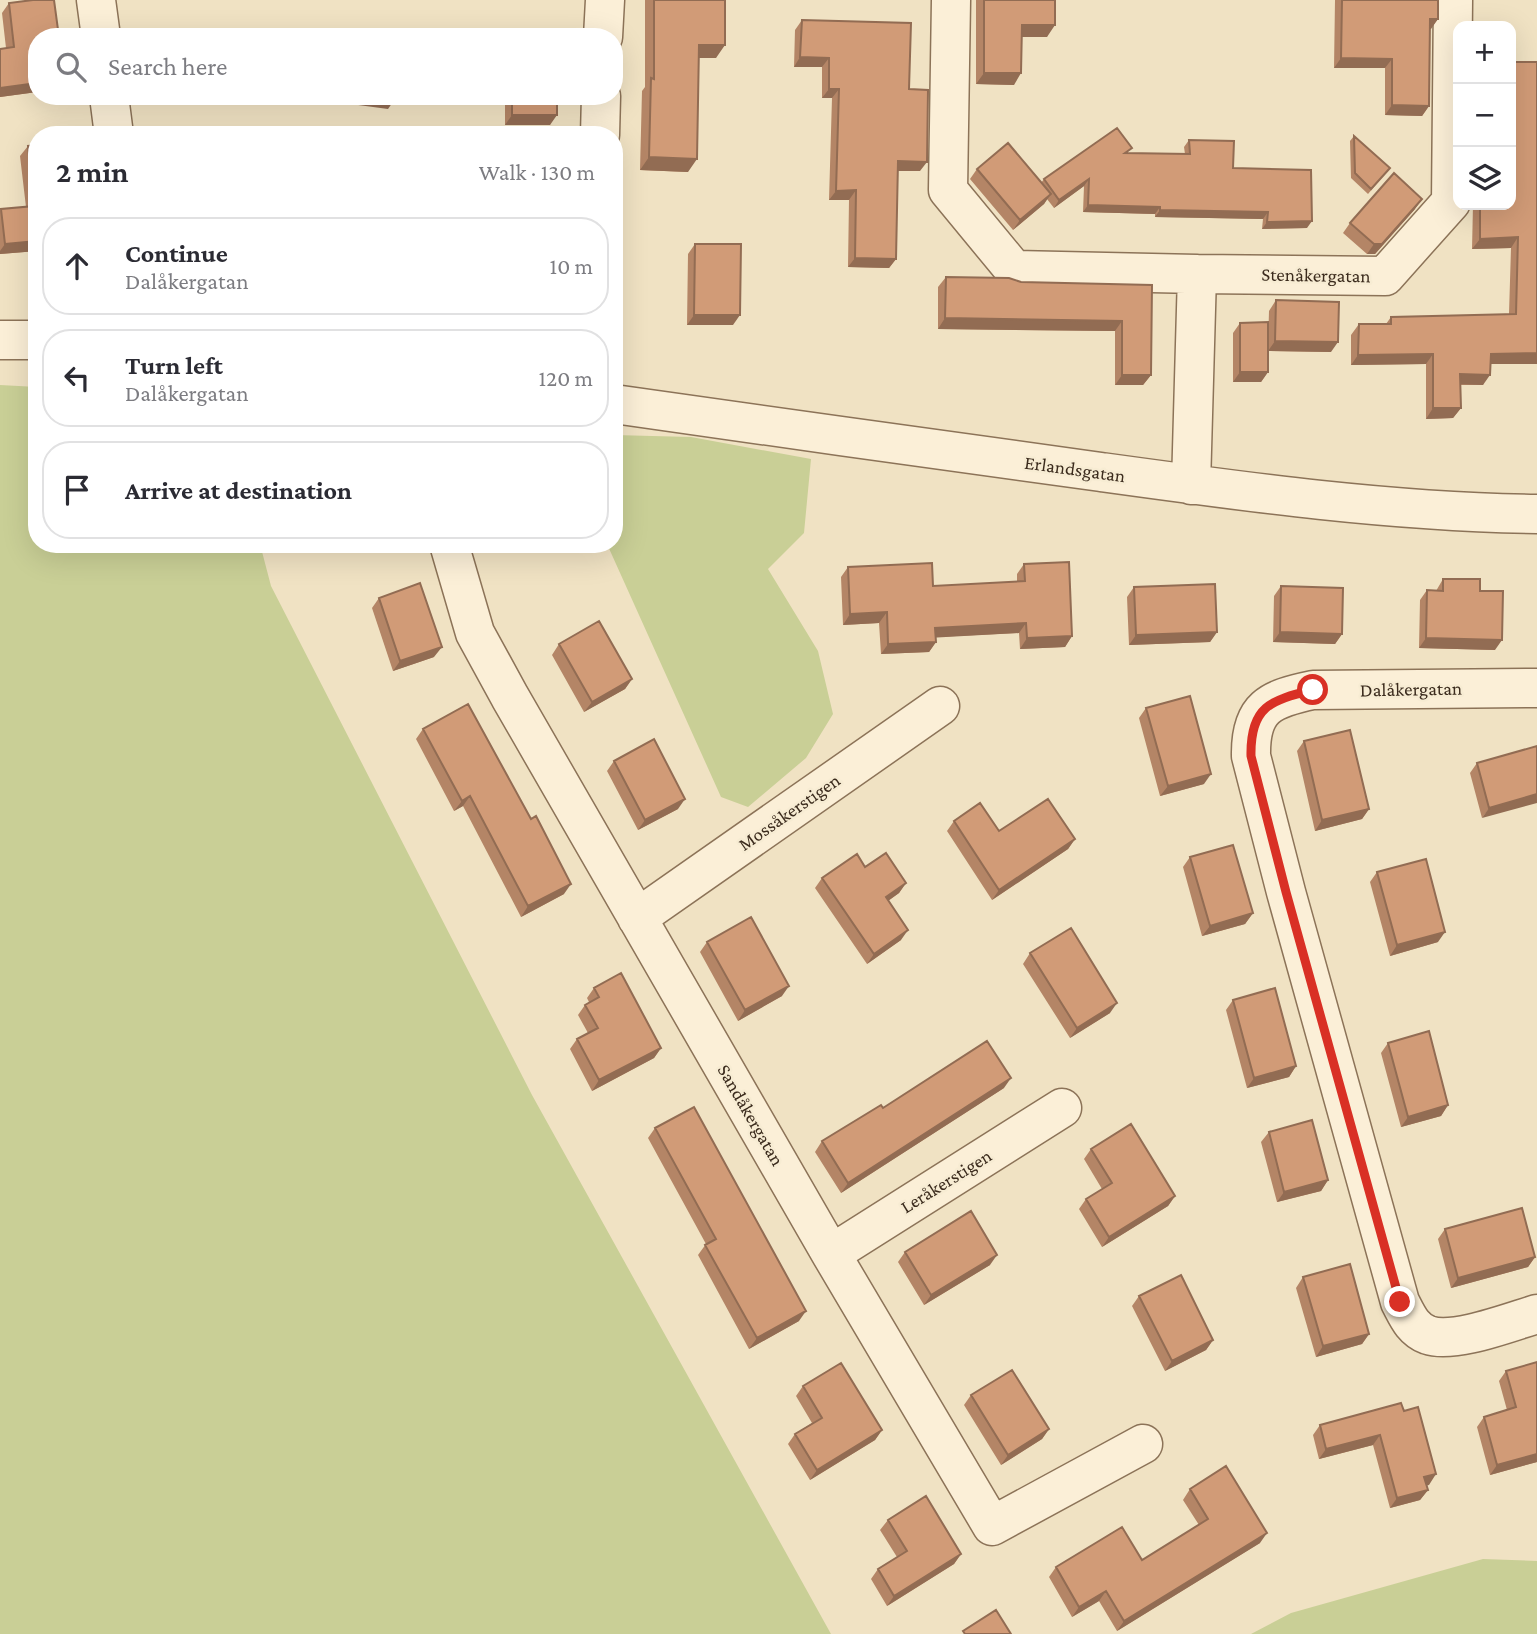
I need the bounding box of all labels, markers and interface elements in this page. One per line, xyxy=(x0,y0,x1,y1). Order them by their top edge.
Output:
map controls xyxy=(1453,21,1516,210)
button: + xyxy=(1453,21,1516,84)
search box xyxy=(28,28,623,105)
icon: search xyxy=(52,48,90,86)
text: Search here xyxy=(108,52,227,81)
button: − xyxy=(1453,84,1516,147)
button: layers xyxy=(1453,147,1516,210)
text: 2 min xyxy=(56,155,128,188)
text: Walk · 130 m xyxy=(479,159,595,185)
text: Continue xyxy=(125,239,228,268)
icon: ahead xyxy=(58,247,96,285)
text: 10 m xyxy=(550,253,593,279)
street label: Stenåkergatan xyxy=(1261,264,1371,286)
text: Dalåkergatan xyxy=(125,268,249,294)
text: Turn left xyxy=(125,351,223,380)
icon: left xyxy=(58,359,96,397)
text: 120 m xyxy=(539,365,593,391)
text: Dalåkergatan xyxy=(125,380,249,406)
street label: Erlandsgatan xyxy=(1023,452,1127,486)
icon: arrive xyxy=(58,471,96,509)
text: Arrive at destination xyxy=(125,476,352,505)
route start xyxy=(1297,674,1328,705)
street label: Dalåkergatan xyxy=(1360,678,1462,700)
street label: Mossåkerstigen xyxy=(734,769,844,855)
street label: Sandåkergatan xyxy=(714,1061,788,1169)
street label: Leråkerstigen xyxy=(897,1145,995,1217)
route end xyxy=(1384,1286,1415,1317)

